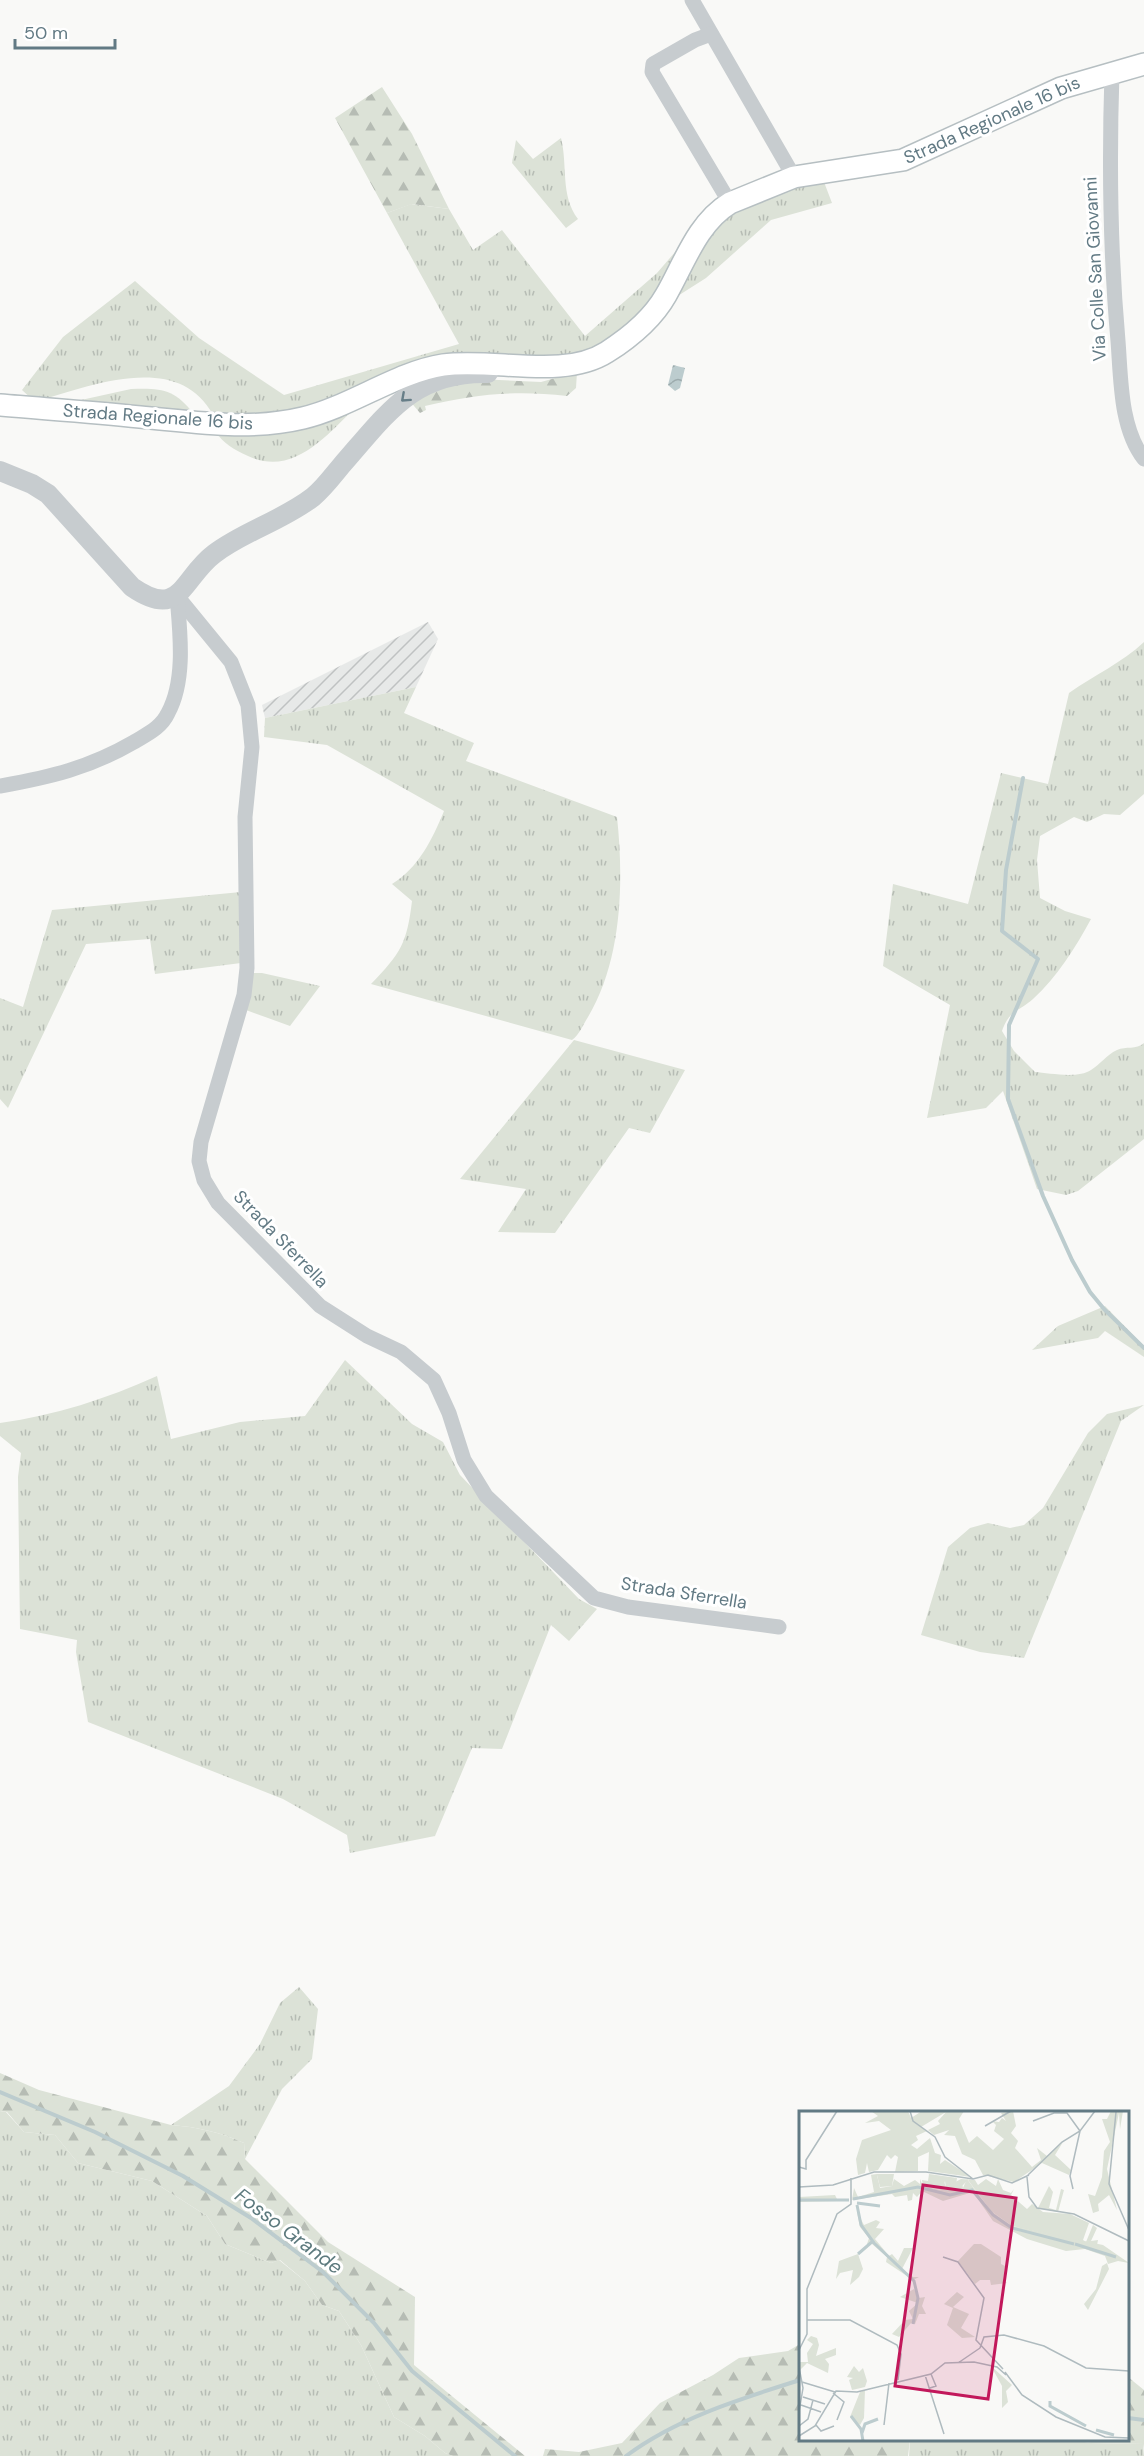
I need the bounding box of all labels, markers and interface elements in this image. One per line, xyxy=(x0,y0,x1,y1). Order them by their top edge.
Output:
scale bar xyxy=(15,12,116,50)
text: 50 m xyxy=(24,21,68,45)
street label: Strada Regionale 16 bis xyxy=(900,70,1084,170)
street label: Via Colle San Giovanni xyxy=(1078,176,1112,362)
one-way arrow xyxy=(402,391,412,402)
street label: Strada Regionale 16 bis xyxy=(62,398,254,436)
street label: Strada Sferrella xyxy=(228,1185,334,1293)
street label: Strada Sferrella xyxy=(619,1571,749,1615)
inset map xyxy=(799,2111,1129,2441)
water label: Fosso Grande xyxy=(230,2182,348,2280)

